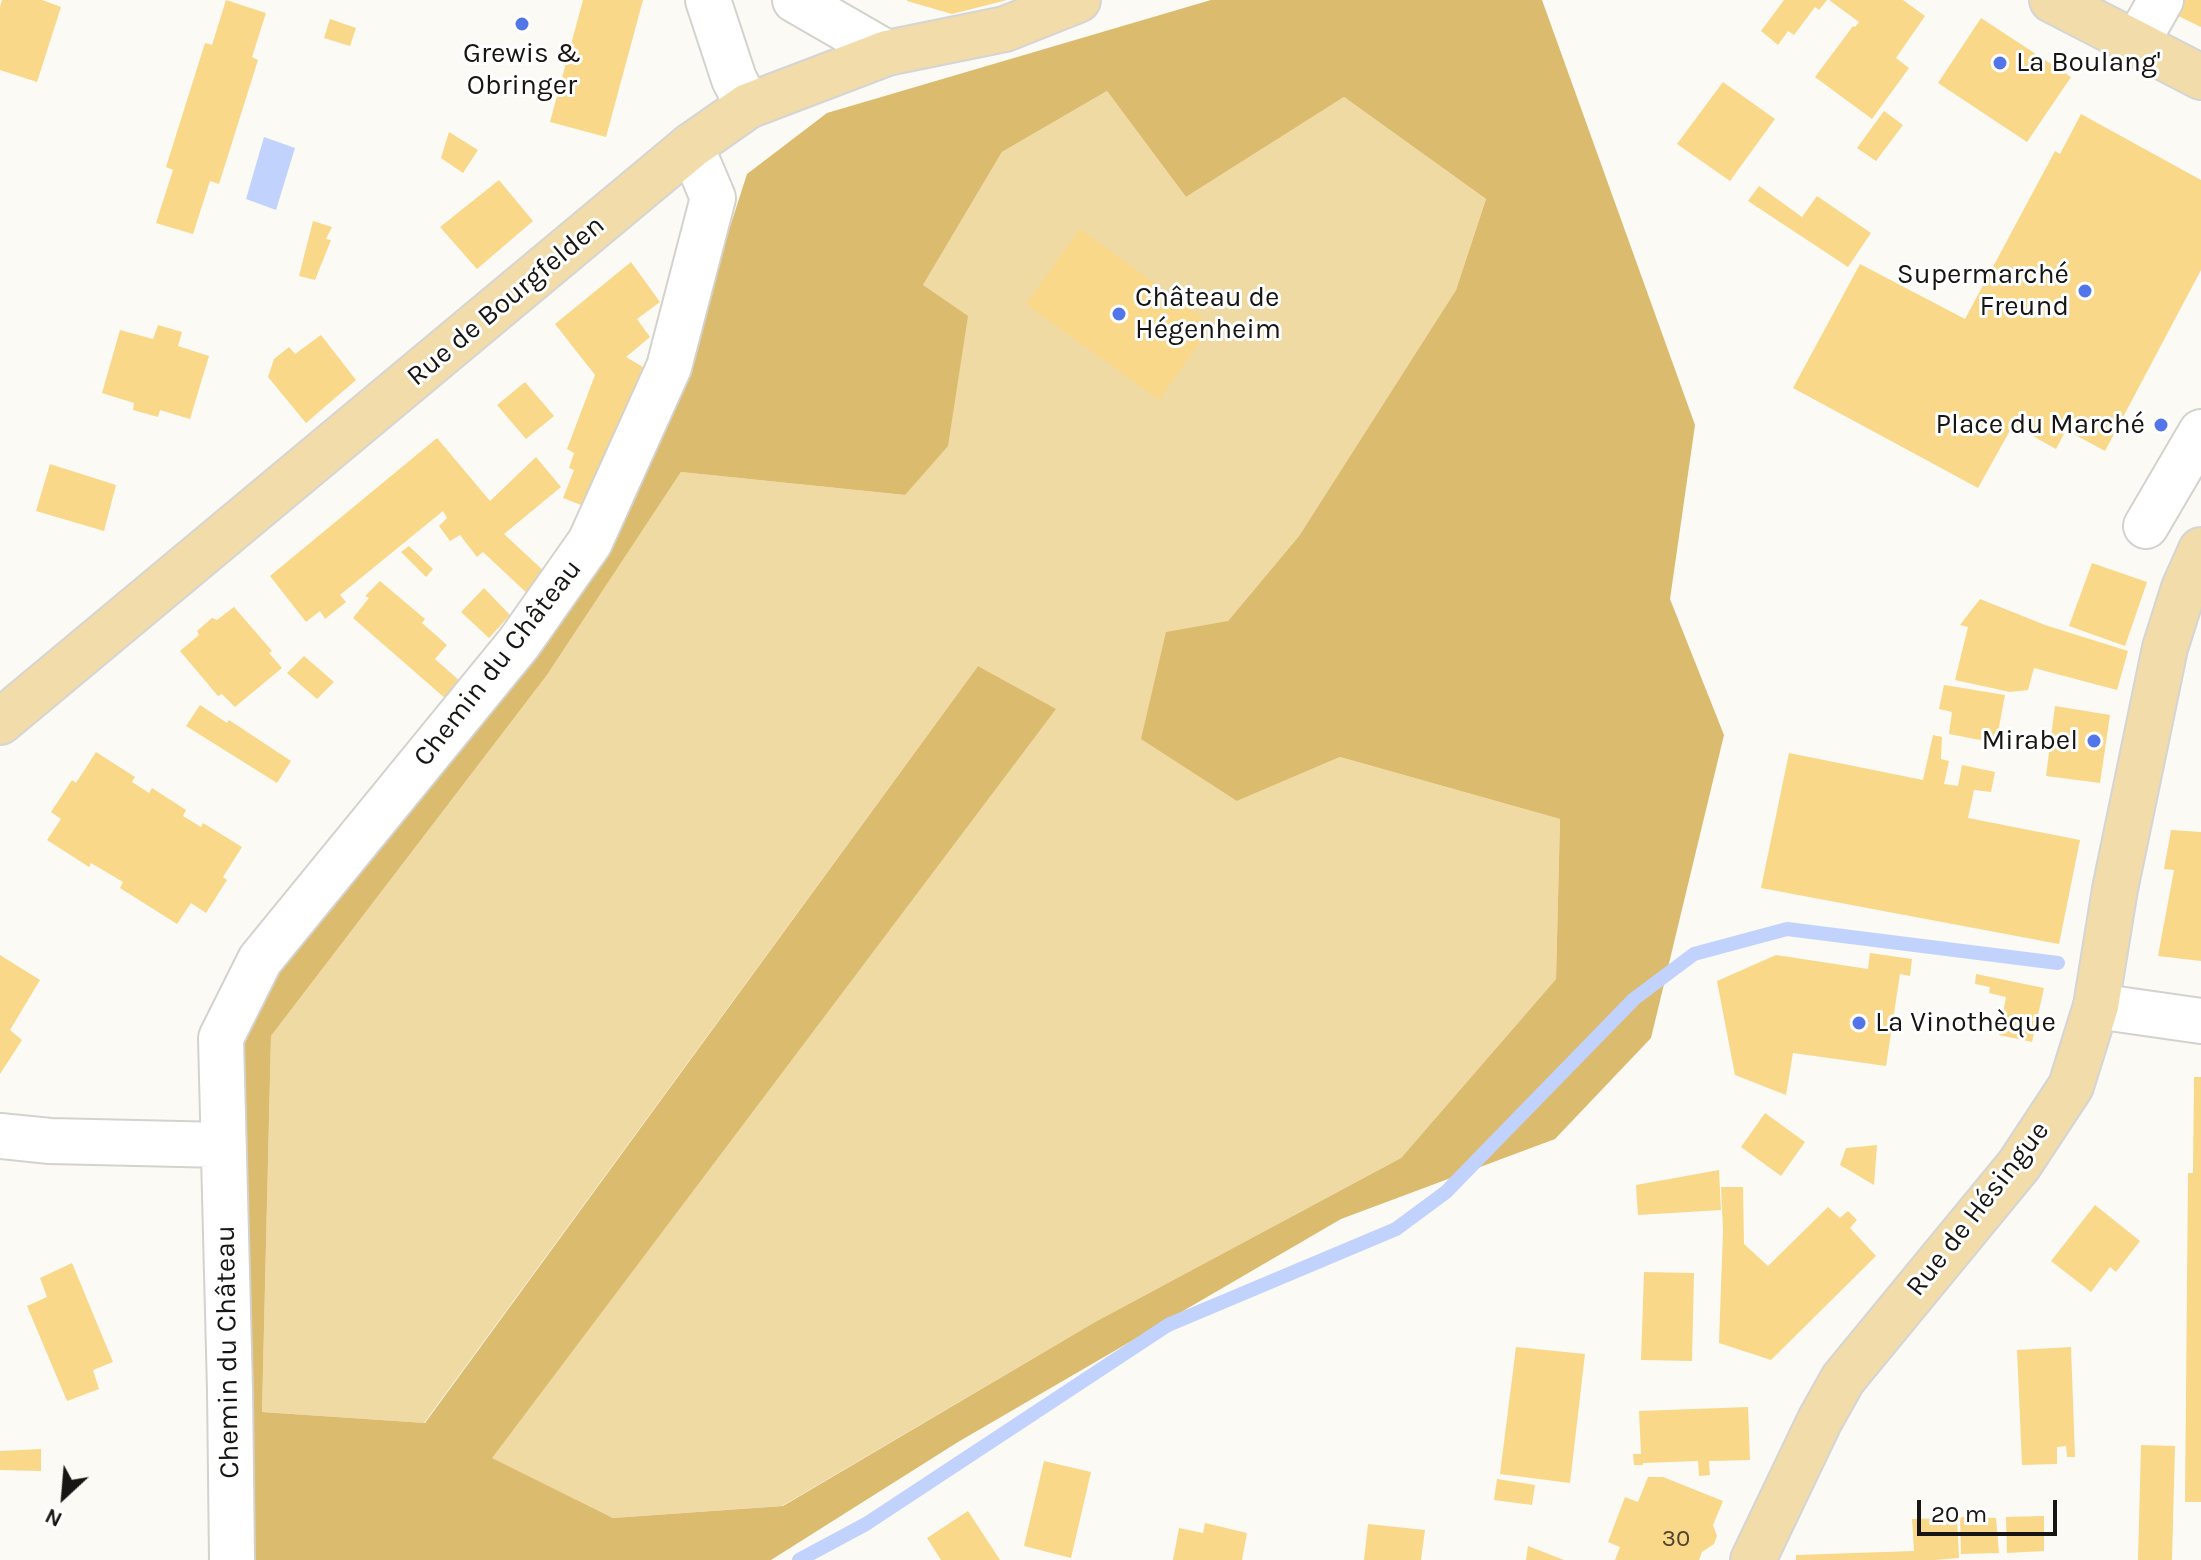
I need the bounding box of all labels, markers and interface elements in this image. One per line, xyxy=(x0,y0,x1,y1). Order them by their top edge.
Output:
marker: Grewis & Obringer xyxy=(513,15,531,33)
place label: Grewis & Obringer xyxy=(463,37,581,103)
place label: La Boulang' xyxy=(2016,46,2161,80)
marker: La Boulang' xyxy=(1991,54,2009,72)
street label: Rue de Bourgfelden xyxy=(400,209,612,393)
place label: Supermarché Freund xyxy=(1897,258,2069,324)
place label: Château de Hégenheim xyxy=(1135,281,1281,347)
marker: Supermarché Freund xyxy=(2076,282,2094,300)
marker: Château de Hégenheim xyxy=(1110,305,1128,323)
place label: Place du Marché xyxy=(1936,408,2145,442)
marker: Place du Marché xyxy=(2152,416,2170,434)
street label: Chemin du Château xyxy=(407,553,589,773)
place label: Mirabel xyxy=(1982,724,2078,758)
marker: Mirabel xyxy=(2085,732,2103,750)
place label: La Vinothèque xyxy=(1875,1006,2056,1040)
marker: La Vinothèque xyxy=(1850,1014,1868,1032)
street label: Rue de Hésingue xyxy=(1899,1115,2057,1303)
street label: Chemin du Château xyxy=(209,1225,247,1479)
north arrow xyxy=(24,1456,104,1536)
scale bar xyxy=(1921,1484,2061,1534)
text: 20 m xyxy=(1931,1500,1987,1528)
text: N xyxy=(41,1502,66,1533)
house number: 30 xyxy=(1662,1525,1690,1553)

